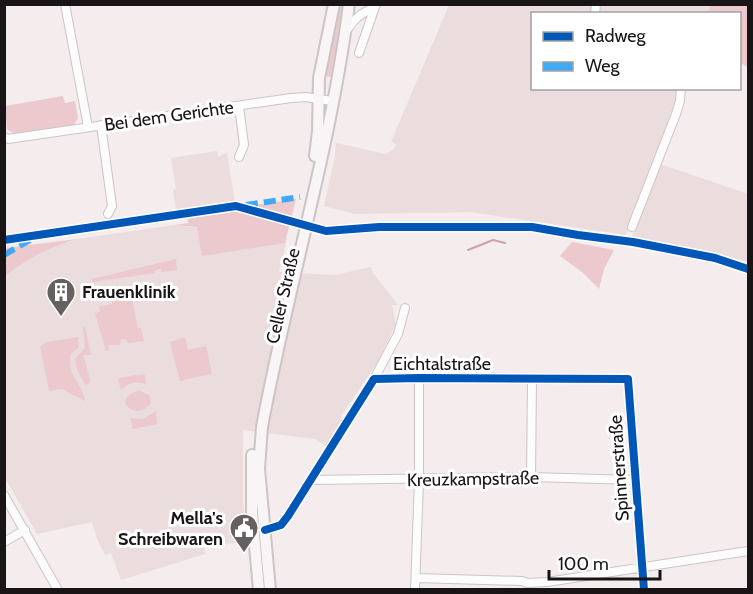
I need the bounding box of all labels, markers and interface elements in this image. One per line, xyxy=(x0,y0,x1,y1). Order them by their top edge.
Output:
legend xyxy=(531,12,741,90)
text: Radweg xyxy=(585,25,647,47)
text: Weg xyxy=(585,55,621,77)
street label: Bei dem Gerichte xyxy=(103,96,235,136)
street label: Celler Straße xyxy=(261,246,305,346)
building icon: Frauenklinik xyxy=(45,276,77,318)
place label: Frauenklinik xyxy=(82,281,176,303)
street label: Eichtalstraße xyxy=(393,353,491,375)
street label: Spinnerstraße xyxy=(604,414,634,522)
street label: Kreuzkampstraße xyxy=(407,467,539,491)
place label: Mella's Schreibwaren xyxy=(118,507,223,550)
public building icon: Mella's Schreibwaren xyxy=(228,512,260,554)
scale bar xyxy=(549,543,660,581)
text: 100 m xyxy=(558,553,609,575)

